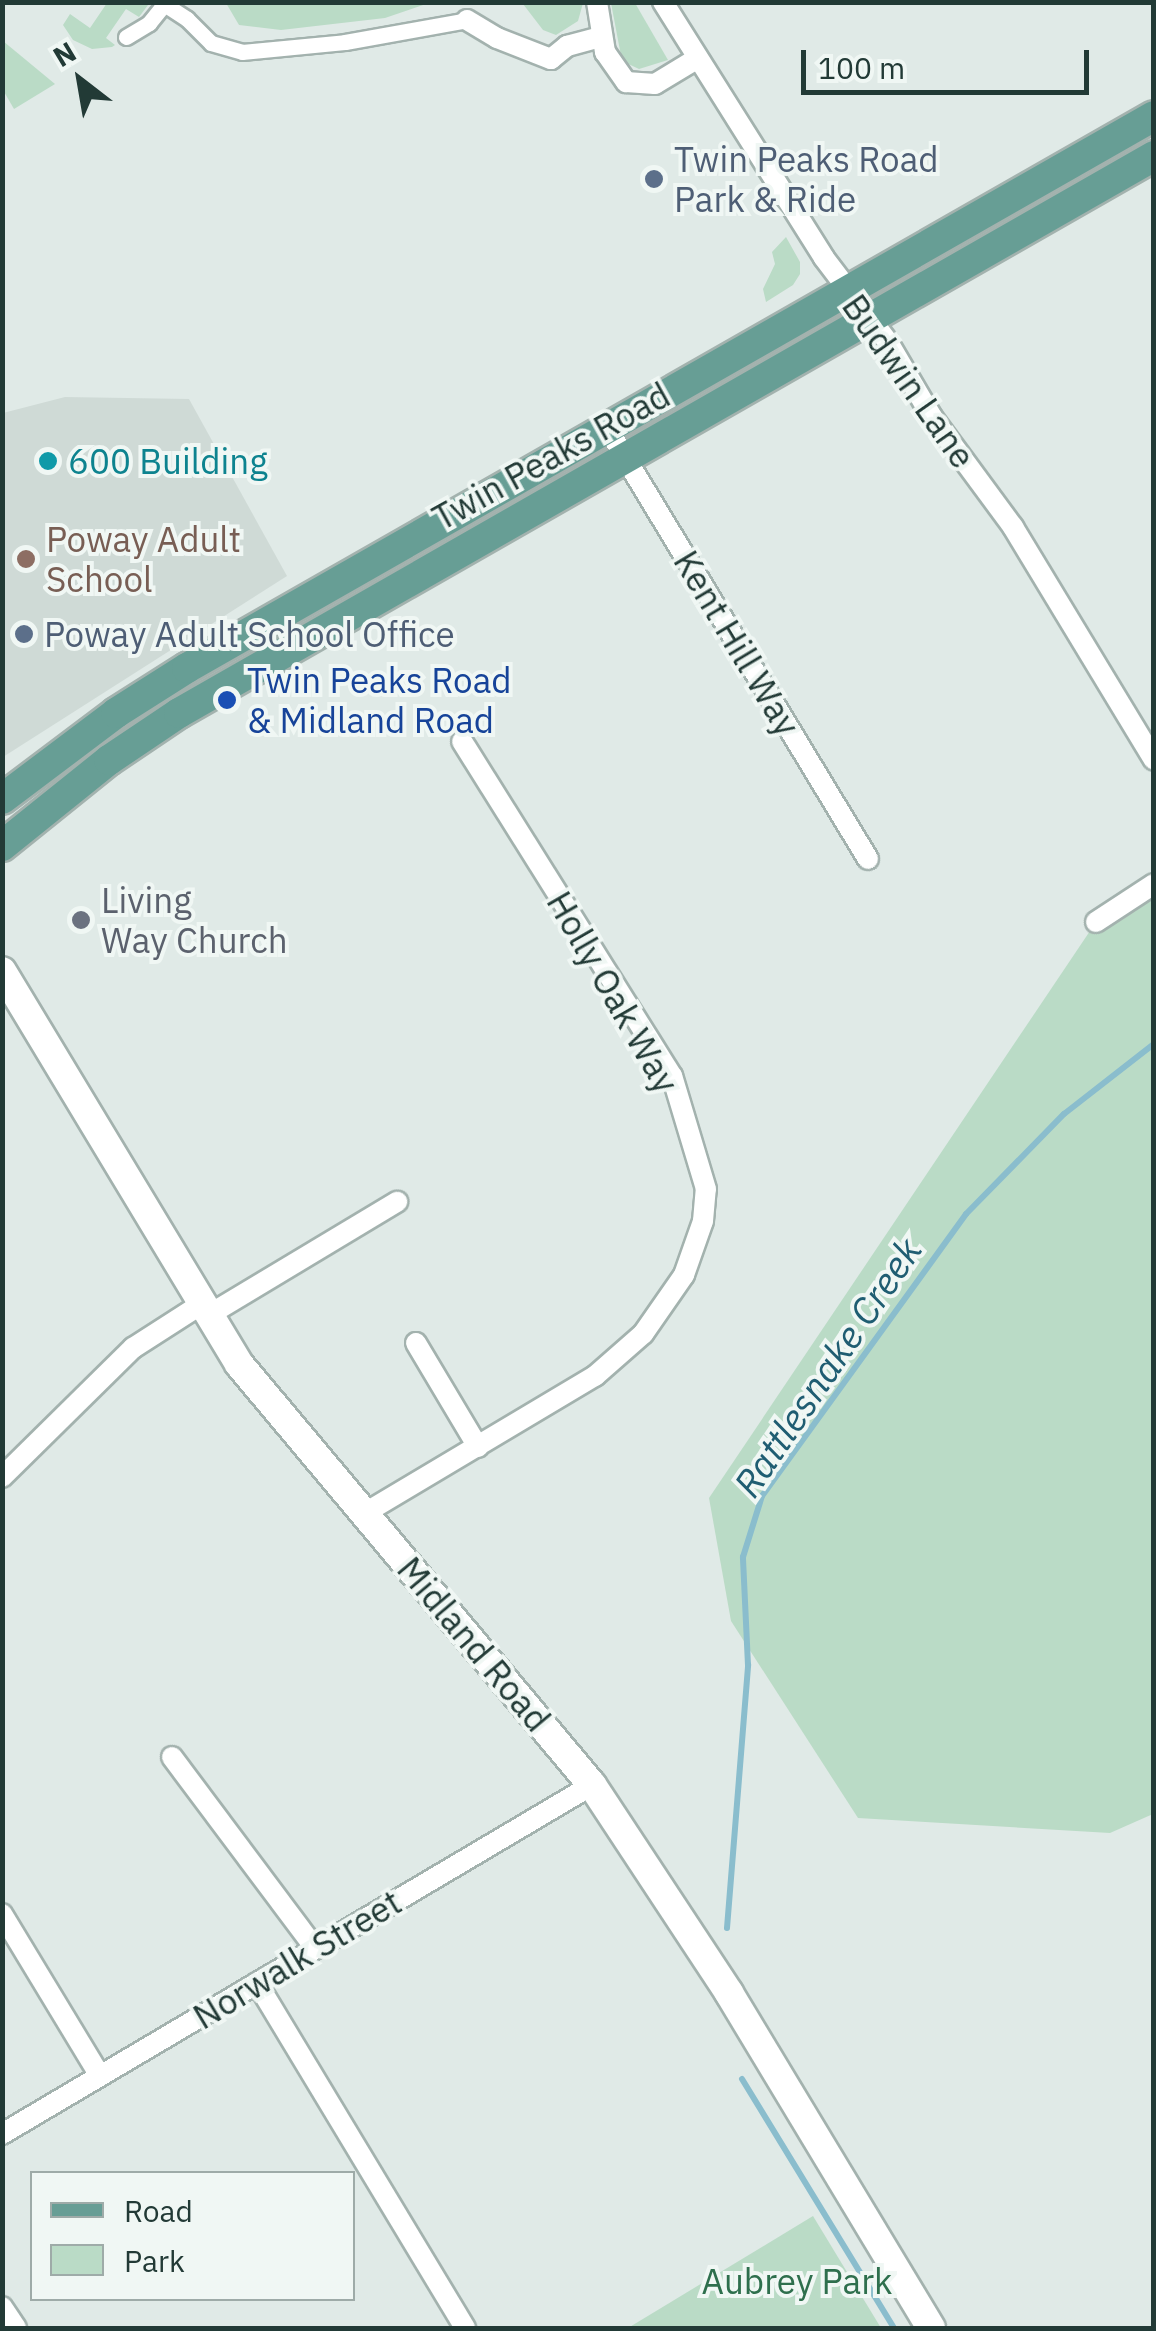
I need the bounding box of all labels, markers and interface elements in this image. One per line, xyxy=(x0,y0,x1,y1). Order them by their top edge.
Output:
north arrow xyxy=(30,30,130,130)
scale bar xyxy=(806,30,1094,92)
text: N xyxy=(46,33,83,75)
text: 100 m xyxy=(818,48,905,87)
place label: Twin Peaks Road Park & Ride xyxy=(674,138,939,220)
marker: Twin Peaks Road Park & Ride xyxy=(643,168,665,190)
street label: Budwin Lane xyxy=(834,286,984,476)
street label: Twin Peaks Road xyxy=(425,373,677,539)
place label: 600 Building xyxy=(68,440,268,482)
marker: 600 Building xyxy=(37,450,59,472)
place label: Poway Adult School xyxy=(46,518,241,600)
street label: Kent Hill Way xyxy=(665,543,809,743)
marker: Poway Adult School xyxy=(15,548,37,570)
place label: Poway Adult School Office xyxy=(44,613,455,655)
marker: Poway Adult School Office xyxy=(13,623,35,645)
place label: Twin Peaks Road & Midland Road xyxy=(247,659,512,741)
marker: Twin Peaks Road & Midland Road xyxy=(216,689,238,711)
place label: Living Way Church xyxy=(101,879,288,961)
street label: Holly Oak Way xyxy=(538,884,688,1100)
marker: Living Way Church xyxy=(70,909,92,931)
water label: Rattlesnake Creek xyxy=(724,1229,930,1505)
street label: Midland Road xyxy=(389,1548,559,1740)
street label: Norwalk Street xyxy=(186,1881,408,2037)
legend xyxy=(30,2171,355,2301)
text: Road xyxy=(124,2191,193,2230)
text: Park xyxy=(124,2241,185,2280)
park label: Aubrey Park xyxy=(702,2260,892,2302)

